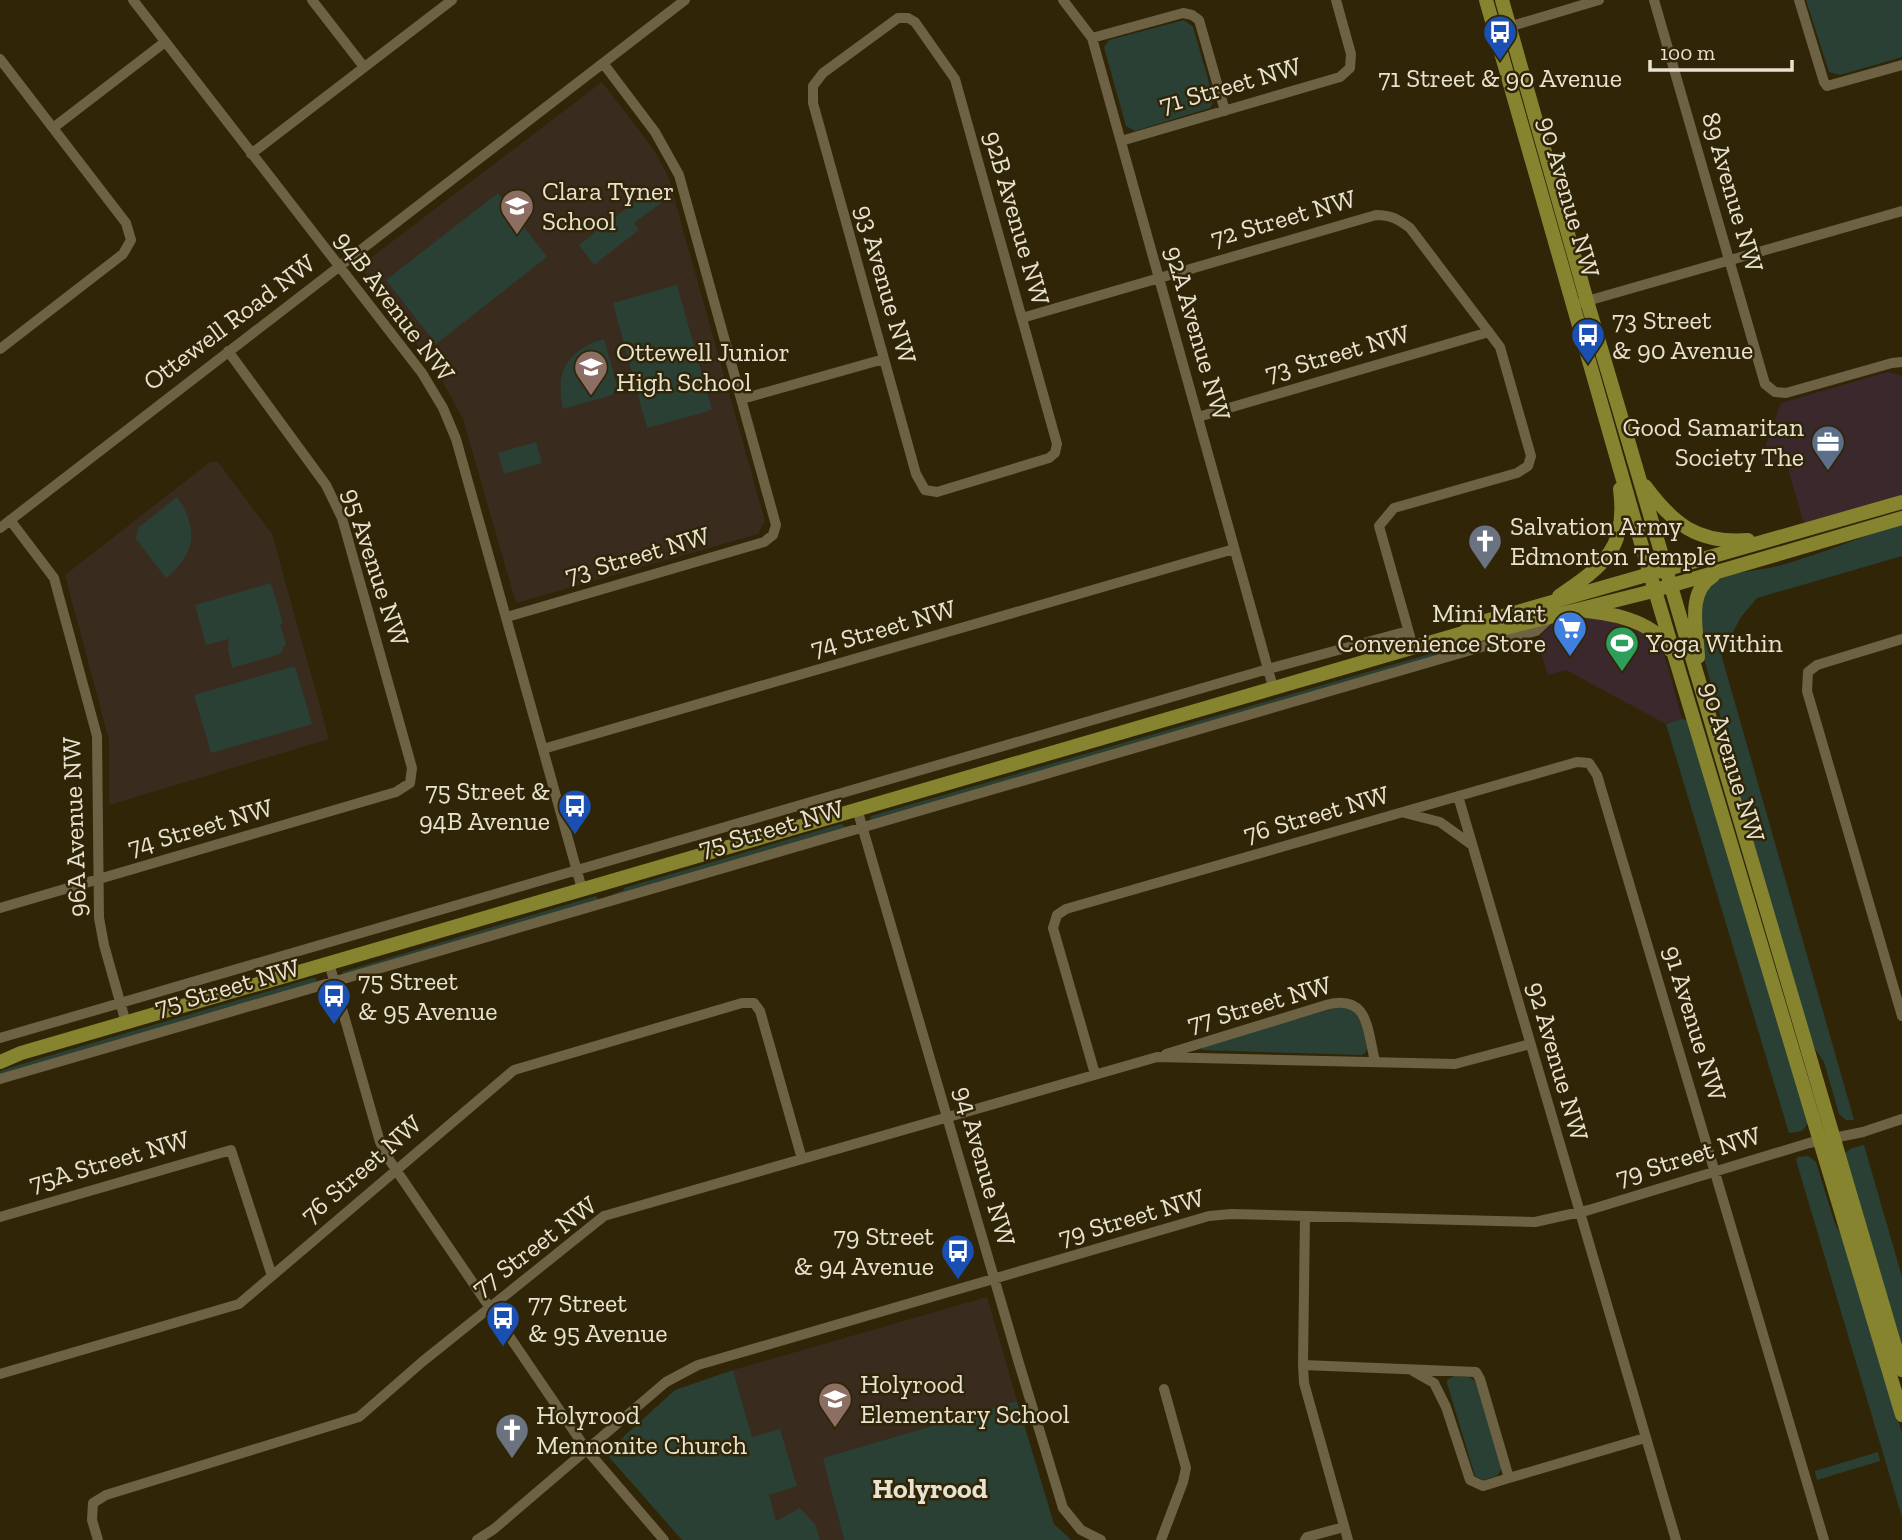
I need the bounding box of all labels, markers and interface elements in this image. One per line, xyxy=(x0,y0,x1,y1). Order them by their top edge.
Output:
bus stop icon: 71 Street & 90 Avenue xyxy=(1481,13,1519,62)
scale bar xyxy=(1650,28,1792,72)
text: 100 m xyxy=(1660,40,1715,65)
street label: 71 Street NW xyxy=(1155,49,1305,121)
place label: 71 Street & 90 Avenue xyxy=(1378,62,1622,94)
street label: 89 Avenue NW xyxy=(1695,108,1771,276)
street label: 90 Avenue NW xyxy=(1531,113,1607,282)
street label: 92B Avenue NW xyxy=(977,127,1057,309)
place label: Clara Tyner School xyxy=(542,175,674,237)
street label: 72 Street NW xyxy=(1207,182,1360,254)
school or university icon: Clara Tyner School xyxy=(498,187,536,236)
street label: 93 Avenue NW xyxy=(848,201,924,368)
street label: 94B Avenue NW xyxy=(328,224,462,388)
street label: 92A Avenue NW xyxy=(1158,242,1238,425)
street label: Ottewell Road NW xyxy=(137,246,322,397)
place label: 73 Street & 90 Avenue xyxy=(1612,304,1753,366)
bus stop icon: 73 Street & 90 Avenue xyxy=(1569,316,1607,365)
street label: 73 Street NW xyxy=(1261,317,1414,389)
place label: Ottewell Junior High School xyxy=(616,336,790,398)
school or university icon: Ottewell Junior High School xyxy=(572,348,610,397)
place label: Good Samaritan Society The xyxy=(1622,411,1804,473)
office icon: Good Samaritan Society The xyxy=(1809,423,1847,472)
street label: 95 Avenue NW xyxy=(335,484,417,651)
place label: Salvation Army Edmonton Temple xyxy=(1510,510,1716,572)
street label: 73 Street NW xyxy=(561,519,714,591)
church icon: Salvation Army Edmonton Temple xyxy=(1466,522,1504,571)
street label: 74 Street NW xyxy=(807,592,960,664)
place label: Mini Mart Convenience Store xyxy=(1337,597,1546,659)
supermarket icon: Mini Mart Convenience Store xyxy=(1551,609,1589,658)
sports icon: Yoga Within xyxy=(1603,624,1641,673)
place label: Yoga Within xyxy=(1645,627,1783,659)
street label: 90 Avenue NW xyxy=(1693,678,1773,847)
street label: 96A Avenue NW xyxy=(55,736,93,918)
place label: 75 Street & 94B Avenue xyxy=(419,775,550,837)
street label: 76 Street NW xyxy=(1240,778,1393,850)
bus stop icon: 75 Street & 94B Avenue xyxy=(556,787,594,836)
street label: 74 Street NW xyxy=(124,791,277,863)
street label: 75 Street NW xyxy=(695,792,848,864)
street label: 91 Avenue NW xyxy=(1656,941,1734,1105)
street label: 75 Street NW xyxy=(151,951,304,1023)
place label: 75 Street & 95 Avenue xyxy=(358,965,498,1027)
street label: 77 Street NW xyxy=(1183,968,1335,1040)
bus stop icon: 75 Street & 95 Avenue xyxy=(315,977,353,1026)
street label: 92 Avenue NW xyxy=(1520,978,1596,1145)
street label: 94 Avenue NW xyxy=(947,1082,1023,1250)
street label: 76 Street NW xyxy=(294,1107,429,1230)
street label: 79 Street NW xyxy=(1612,1119,1765,1193)
street label: 75A Street NW xyxy=(25,1123,194,1199)
street label: 79 Street NW xyxy=(1055,1181,1208,1253)
street label: 77 Street NW xyxy=(465,1188,603,1303)
place label: 79 Street & 94 Avenue xyxy=(794,1220,934,1282)
bus stop icon: 79 Street & 94 Avenue xyxy=(939,1232,977,1281)
place label: 77 Street & 95 Avenue xyxy=(528,1287,668,1349)
bus stop icon: 77 Street & 95 Avenue xyxy=(484,1299,522,1348)
place label: Holyrood Elementary School xyxy=(860,1368,1070,1430)
school or university icon: Holyrood Elementary School xyxy=(816,1380,854,1429)
place label: Holyrood Mennonite Church xyxy=(536,1399,748,1461)
church icon: Holyrood Mennonite Church xyxy=(493,1411,531,1460)
district label: Holyrood xyxy=(872,1472,988,1505)

